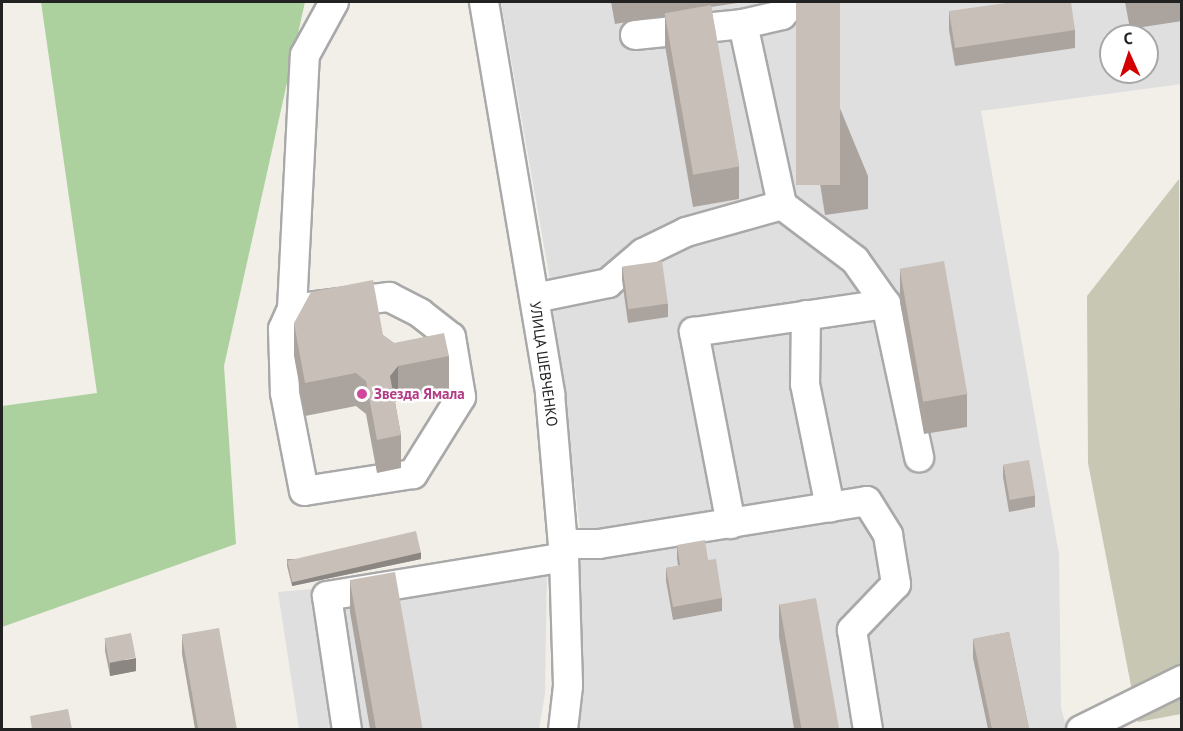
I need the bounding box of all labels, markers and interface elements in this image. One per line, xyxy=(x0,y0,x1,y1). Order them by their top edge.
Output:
north arrow xyxy=(1099,24,1159,84)
text: С xyxy=(1123,28,1133,48)
street label: УЛИЦА ШЕВЧЕНКО xyxy=(526,300,562,428)
place label: Звезда Ямала xyxy=(374,385,465,403)
marker: Звезда Ямала xyxy=(355,387,369,401)

